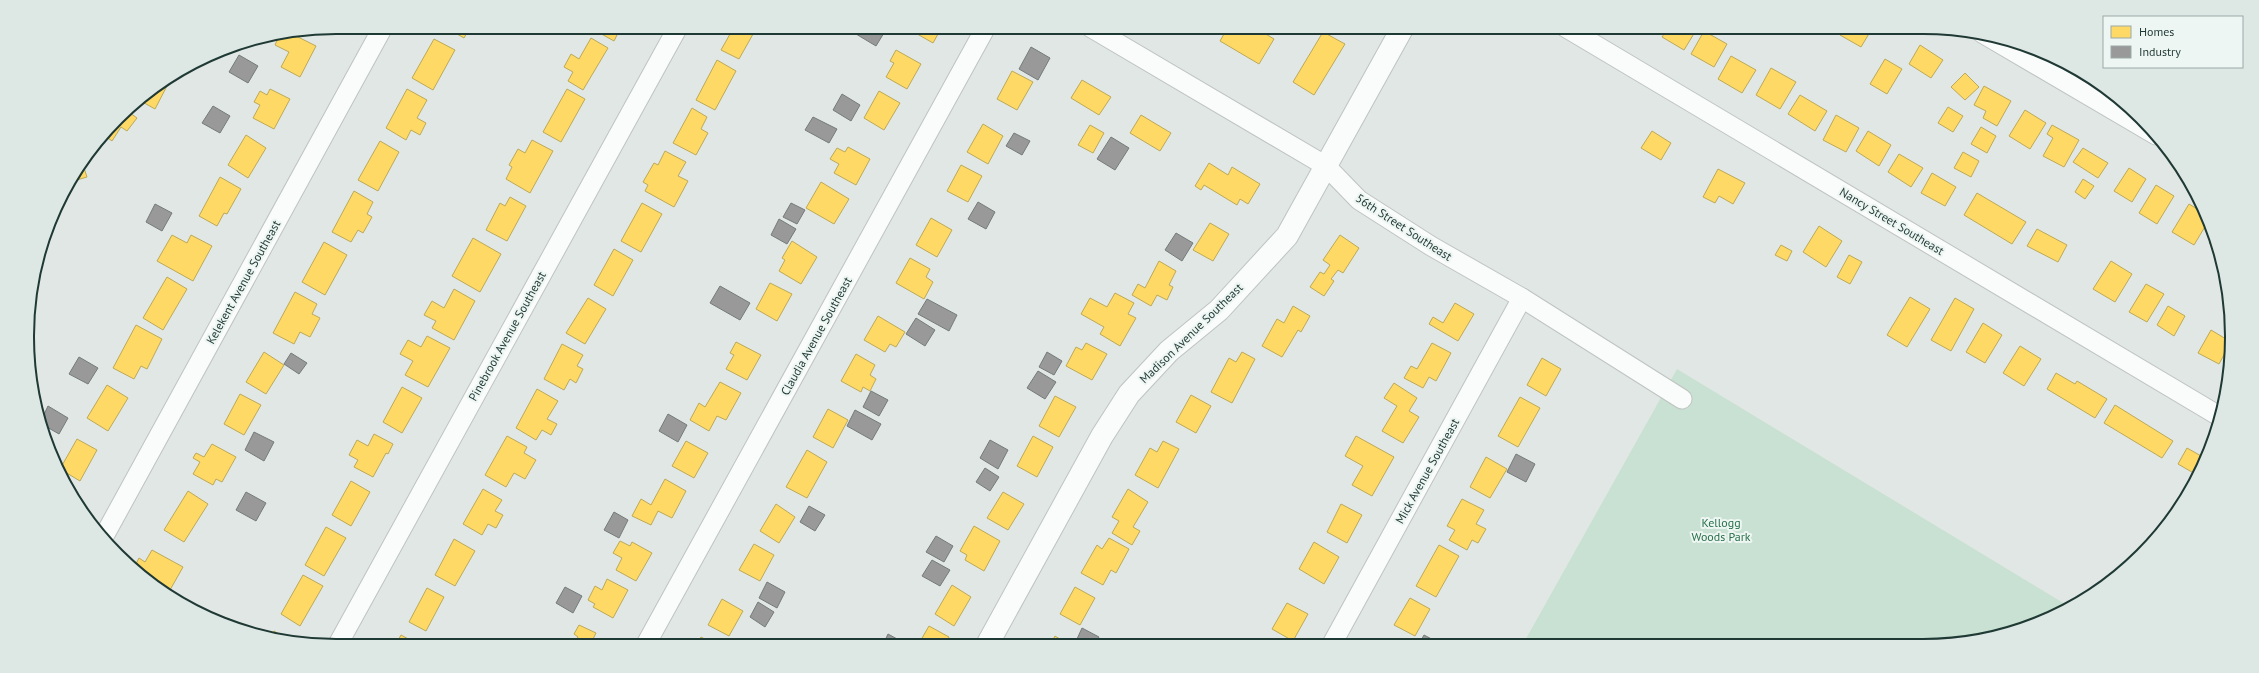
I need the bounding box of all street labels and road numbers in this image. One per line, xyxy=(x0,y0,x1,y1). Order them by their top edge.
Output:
street label: Nancy Street Southeast xyxy=(1837,184,1947,258)
street label: 56th Street Southeast xyxy=(1353,190,1455,264)
street label: Kelekent Avenue Southeast xyxy=(203,217,283,347)
street label: Pinebrook Avenue Southeast xyxy=(465,269,549,403)
street label: Claudia Avenue Southeast xyxy=(777,274,855,398)
street label: Madison Avenue Southeast xyxy=(1136,280,1246,386)
street label: Mick Avenue Southeast xyxy=(1392,416,1462,526)

